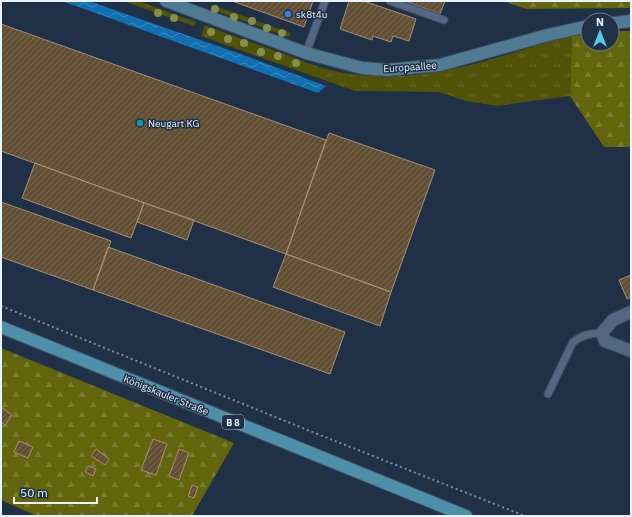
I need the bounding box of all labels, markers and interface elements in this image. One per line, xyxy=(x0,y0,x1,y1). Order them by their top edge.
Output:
place label: sk8t4u xyxy=(296,8,327,21)
marker: sk8t4u xyxy=(283,9,293,19)
north arrow xyxy=(580,12,620,52)
text: N xyxy=(596,15,604,29)
street label: Europaallee xyxy=(383,59,438,75)
place label: Neugart KG xyxy=(148,117,199,130)
marker: Neugart KG xyxy=(135,118,145,128)
street label: Königskauler Straße xyxy=(122,372,211,418)
road number: B 8 xyxy=(222,415,244,429)
scale bar xyxy=(14,479,97,505)
text: 50 m xyxy=(20,485,48,500)

